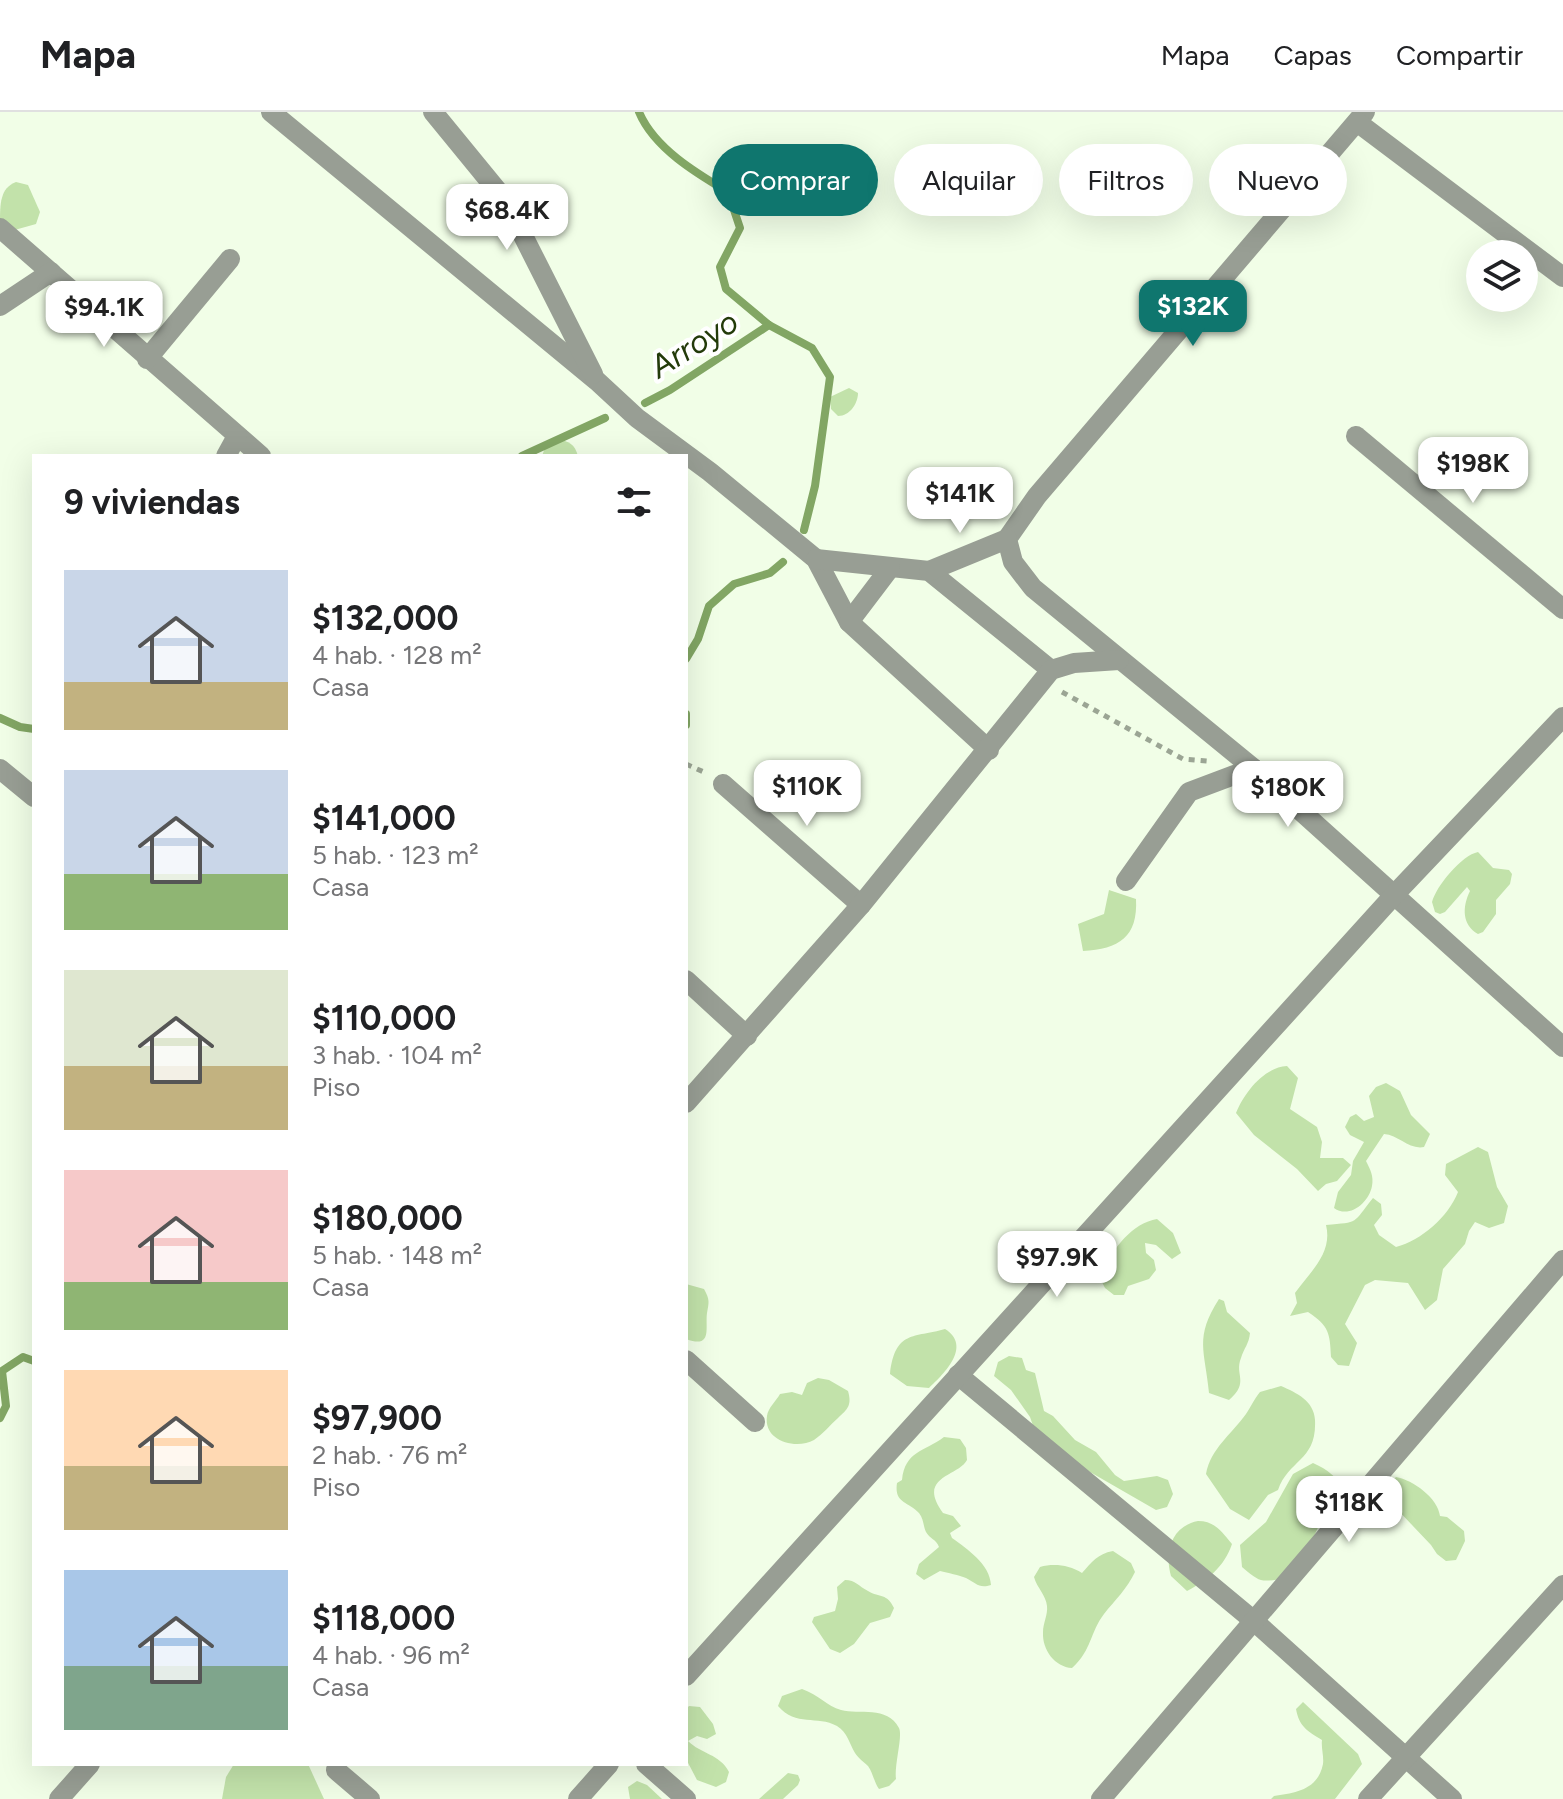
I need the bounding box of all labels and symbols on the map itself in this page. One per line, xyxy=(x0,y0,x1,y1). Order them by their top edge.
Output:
pin: $68.4K xyxy=(442,184,572,252)
pin: $132K xyxy=(1137,280,1249,348)
pin: $94.1K xyxy=(39,281,169,349)
water label: Arroyo xyxy=(641,302,745,387)
pin: $198K xyxy=(1417,437,1529,505)
pin: $141K xyxy=(904,467,1016,535)
pin: $110K xyxy=(751,760,863,828)
pin: $180K xyxy=(1232,761,1344,829)
pin: $97.9K xyxy=(992,1231,1122,1299)
pin: $118K xyxy=(1293,1476,1405,1544)

